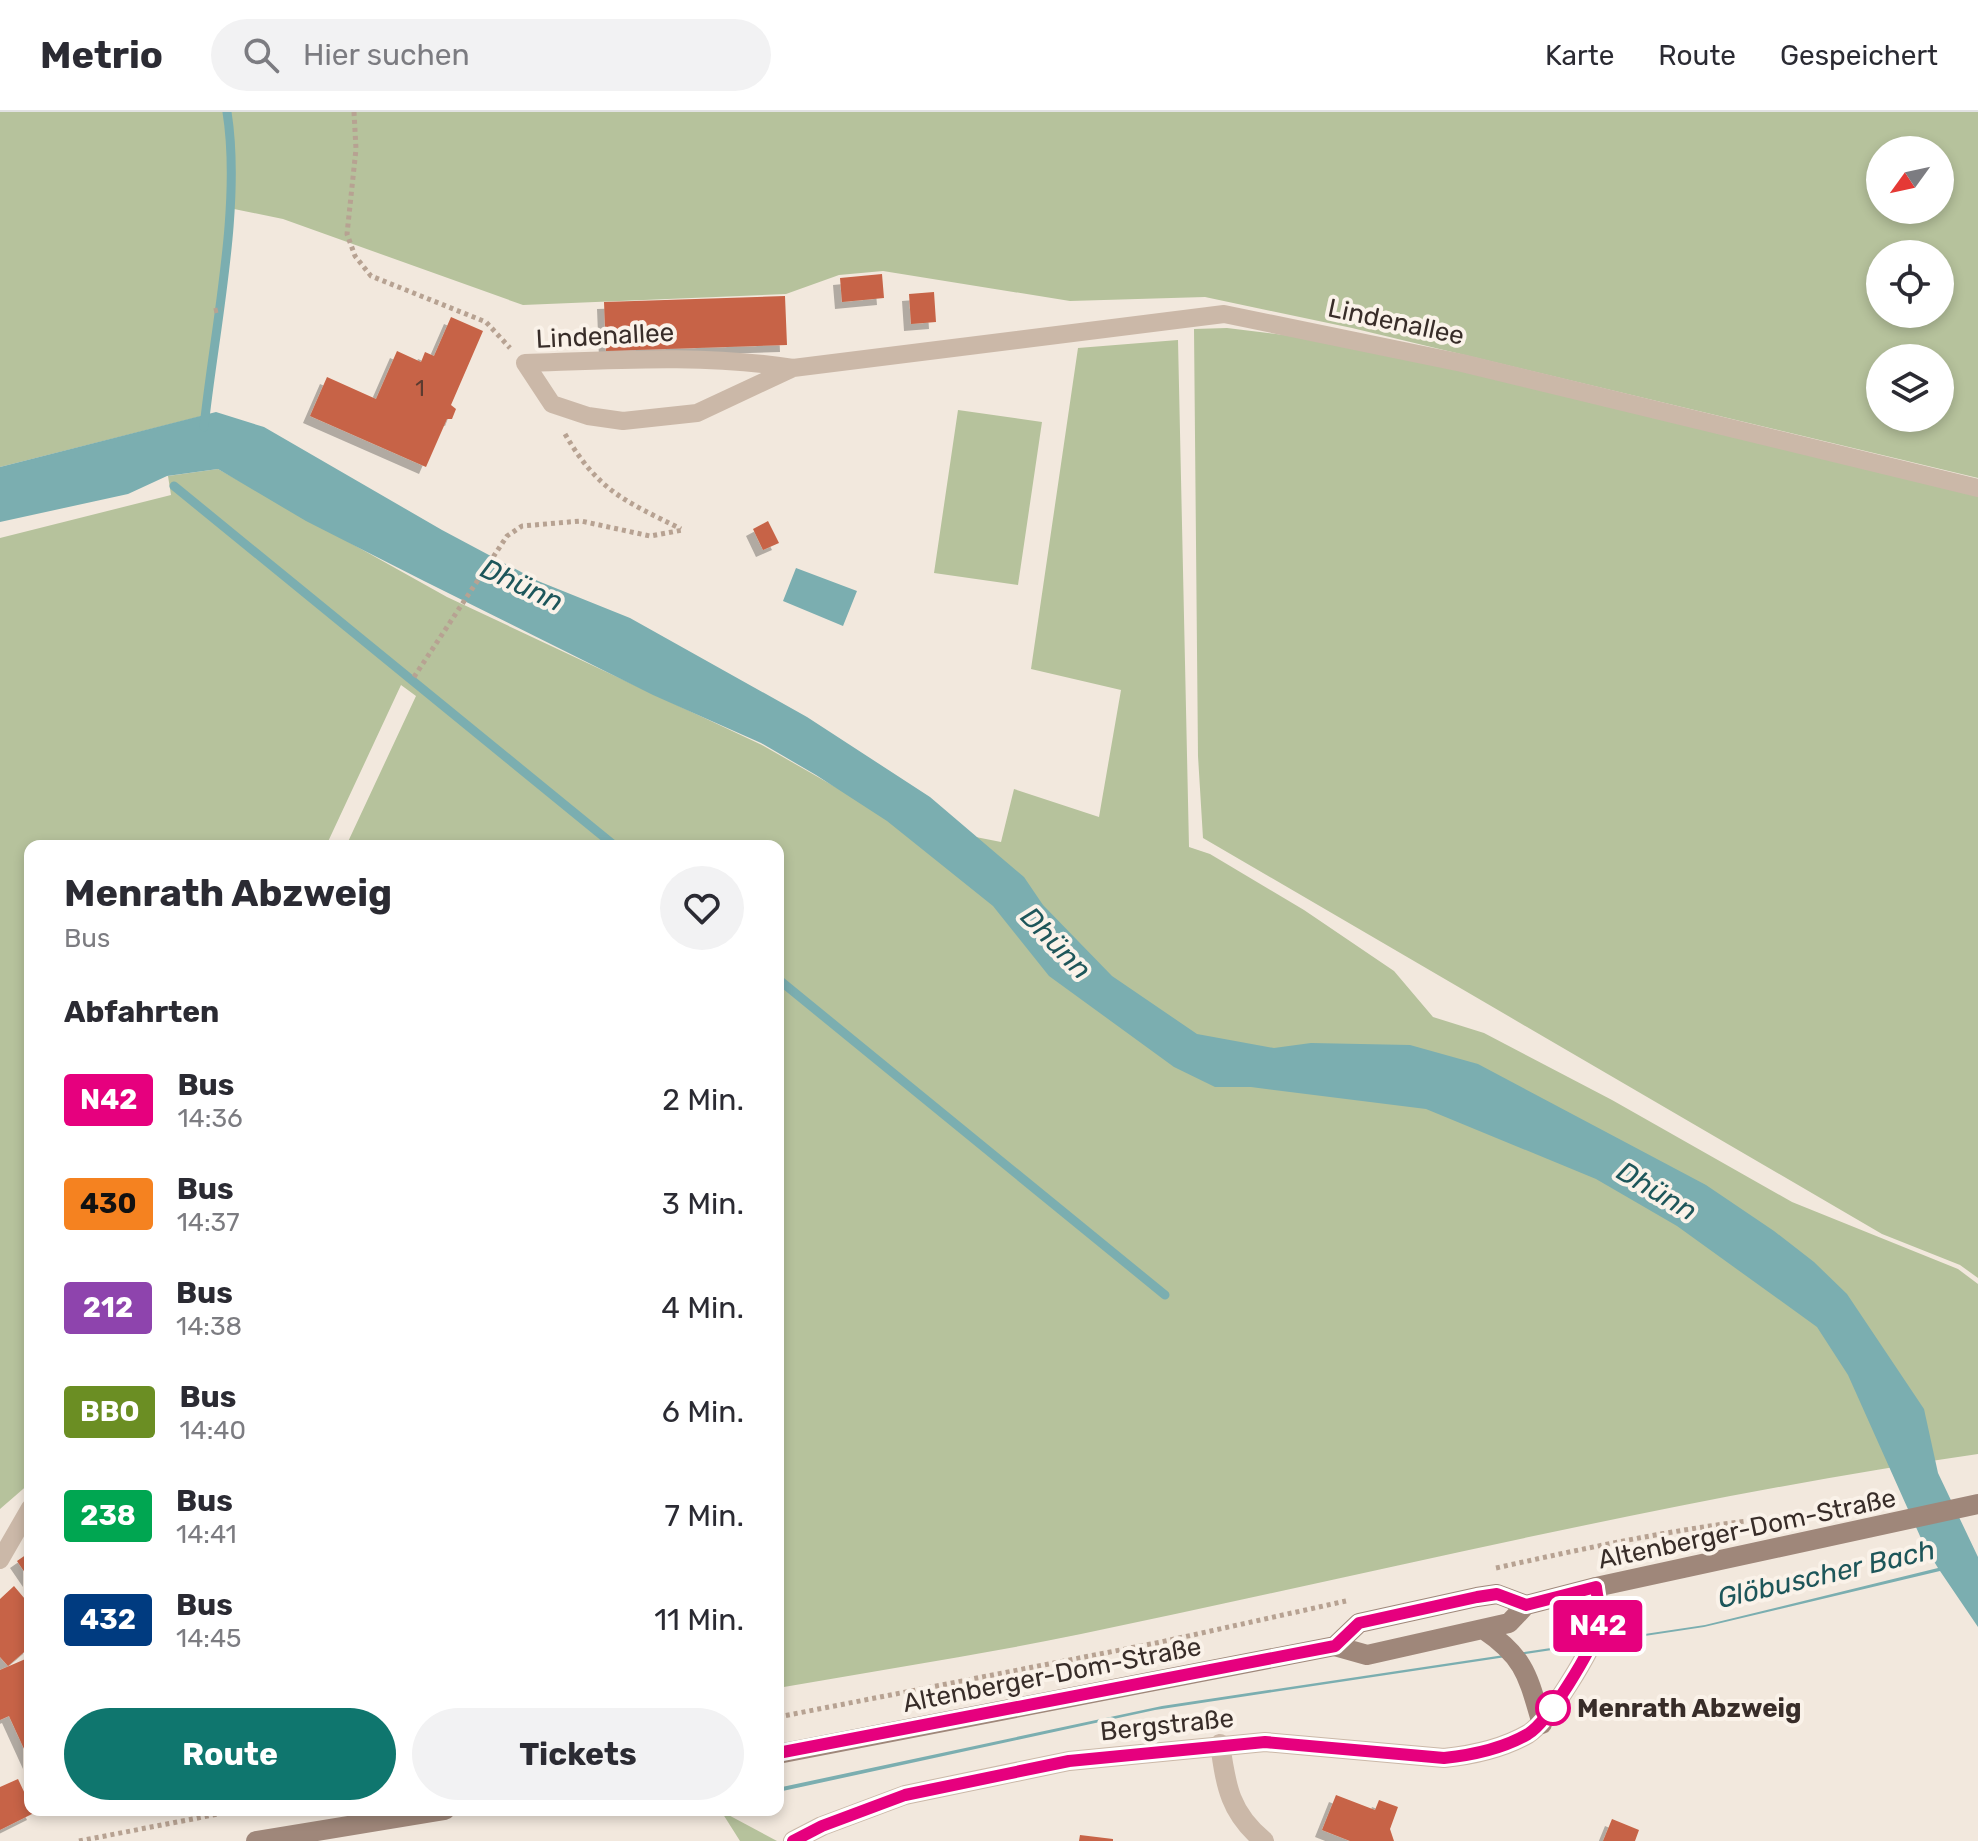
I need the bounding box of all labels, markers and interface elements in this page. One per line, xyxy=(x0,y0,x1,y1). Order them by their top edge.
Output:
search box xyxy=(211,19,771,91)
text: Metrio xyxy=(40,32,163,78)
icon: search xyxy=(239,33,283,77)
text: Hier suchen xyxy=(303,37,470,73)
text: Karte xyxy=(1545,39,1614,72)
text: Route xyxy=(1658,39,1736,72)
text: Gespeichert xyxy=(1780,39,1938,72)
north arrow xyxy=(1866,136,1954,224)
map controls xyxy=(1866,136,1954,432)
button: locate xyxy=(1866,240,1954,328)
street label: Lindenallee xyxy=(1325,292,1467,352)
street label: Lindenallee xyxy=(535,317,675,355)
button: layers xyxy=(1866,344,1954,432)
house number: 1 xyxy=(415,375,425,402)
water label: Dhünn xyxy=(476,552,568,618)
button: heart xyxy=(660,866,744,950)
text: Menrath Abzweig xyxy=(64,870,392,916)
water label: Dhünn xyxy=(1014,900,1098,986)
text: Bus xyxy=(64,923,110,954)
text: Abfahrten xyxy=(64,994,219,1030)
text: Bus xyxy=(177,1067,234,1103)
text: 2 Min. xyxy=(662,1082,744,1118)
text: N42 xyxy=(80,1083,137,1116)
text: 14:36 xyxy=(177,1103,243,1134)
water label: Dhünn xyxy=(1611,1154,1703,1228)
text: Bus xyxy=(177,1171,234,1207)
text: 3 Min. xyxy=(662,1186,744,1222)
text: 430 xyxy=(80,1187,137,1220)
text: 14:37 xyxy=(177,1207,240,1238)
text: Bus xyxy=(176,1275,233,1311)
text: 4 Min. xyxy=(661,1290,744,1326)
text: 212 xyxy=(83,1291,133,1324)
text: 14:38 xyxy=(176,1311,242,1342)
text: Bus xyxy=(179,1379,236,1415)
text: 6 Min. xyxy=(662,1394,744,1430)
text: BBO xyxy=(80,1395,139,1428)
text: 14:40 xyxy=(179,1415,246,1446)
street label: Altenberger-Dom-Straße xyxy=(1595,1482,1899,1576)
text: Bus xyxy=(176,1483,233,1519)
text: 7 Min. xyxy=(664,1498,744,1534)
text: 238 xyxy=(80,1499,136,1532)
text: 14:41 xyxy=(176,1519,237,1550)
water label: Glöbuscher Bach xyxy=(1714,1533,1938,1615)
text: Bus xyxy=(176,1587,233,1623)
line badge: N42 xyxy=(1552,1600,1644,1652)
text: 11 Min. xyxy=(654,1602,744,1638)
text: 432 xyxy=(80,1603,136,1636)
text: N42 xyxy=(1569,1609,1627,1642)
text: 14:45 xyxy=(176,1623,242,1654)
street label: Altenberger-Dom-Straße xyxy=(900,1631,1204,1719)
marker: Menrath Abzweig xyxy=(1536,1691,1570,1725)
place label: Menrath Abzweig xyxy=(1577,1693,1802,1724)
street label: Bergstraße xyxy=(1099,1703,1235,1747)
button: Route xyxy=(64,1708,396,1800)
button: Tickets xyxy=(412,1708,744,1800)

